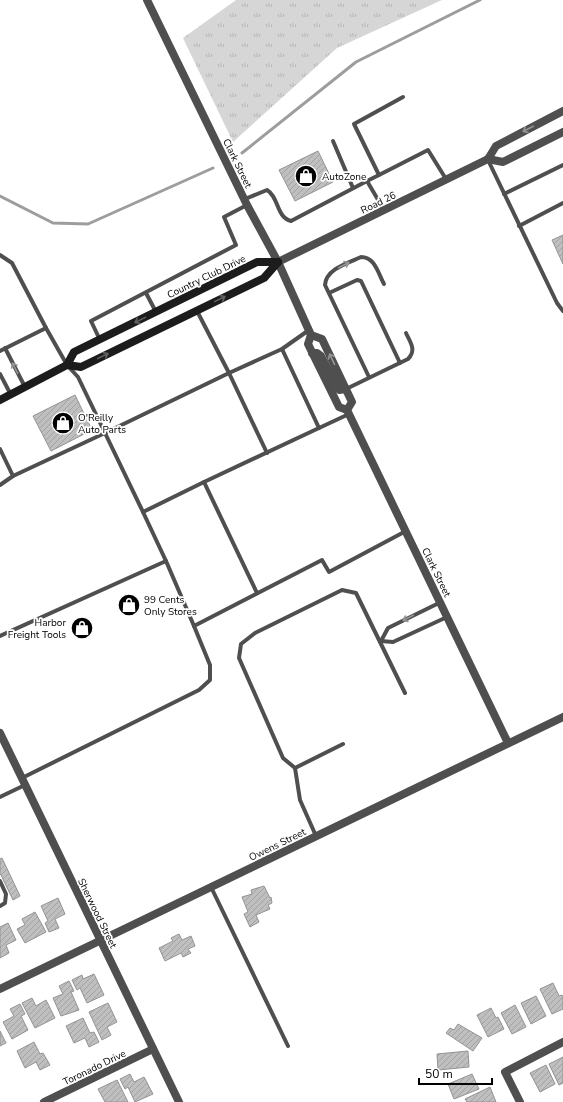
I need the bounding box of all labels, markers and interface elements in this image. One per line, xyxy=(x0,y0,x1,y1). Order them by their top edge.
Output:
one-way arrow xyxy=(523,126,535,133)
street label: Clark Street xyxy=(219,136,255,191)
shop icon: AutoZone xyxy=(293,163,319,189)
place label: AutoZone xyxy=(322,170,366,184)
street label: Road 26 xyxy=(358,188,399,217)
street label: Country Club Drive xyxy=(165,252,248,302)
one-way arrow xyxy=(338,261,350,269)
one-way arrow xyxy=(214,295,226,302)
one-way arrow xyxy=(134,317,146,324)
one-way arrow xyxy=(97,352,109,359)
one-way arrow xyxy=(328,353,335,365)
one-way arrow xyxy=(11,362,18,374)
shop icon: O'Reilly Auto Parts xyxy=(50,410,76,436)
place label: O'Reilly Auto Parts xyxy=(78,411,126,437)
street label: Clark Street xyxy=(418,545,454,600)
shop icon: 99 Cents Only Stores xyxy=(116,592,142,618)
place label: 99 Cents Only Stores xyxy=(144,593,197,619)
shop icon: Harbor Freight Tools xyxy=(69,615,95,641)
one-way arrow xyxy=(402,615,414,622)
place label: Harbor Freight Tools xyxy=(8,616,66,642)
street label: Owens Street xyxy=(247,825,309,865)
street label: Sherwood Street xyxy=(74,876,120,951)
street label: Toronado Drive xyxy=(61,1047,128,1089)
scale bar xyxy=(419,1060,492,1086)
text: 50 m xyxy=(425,1066,453,1082)

